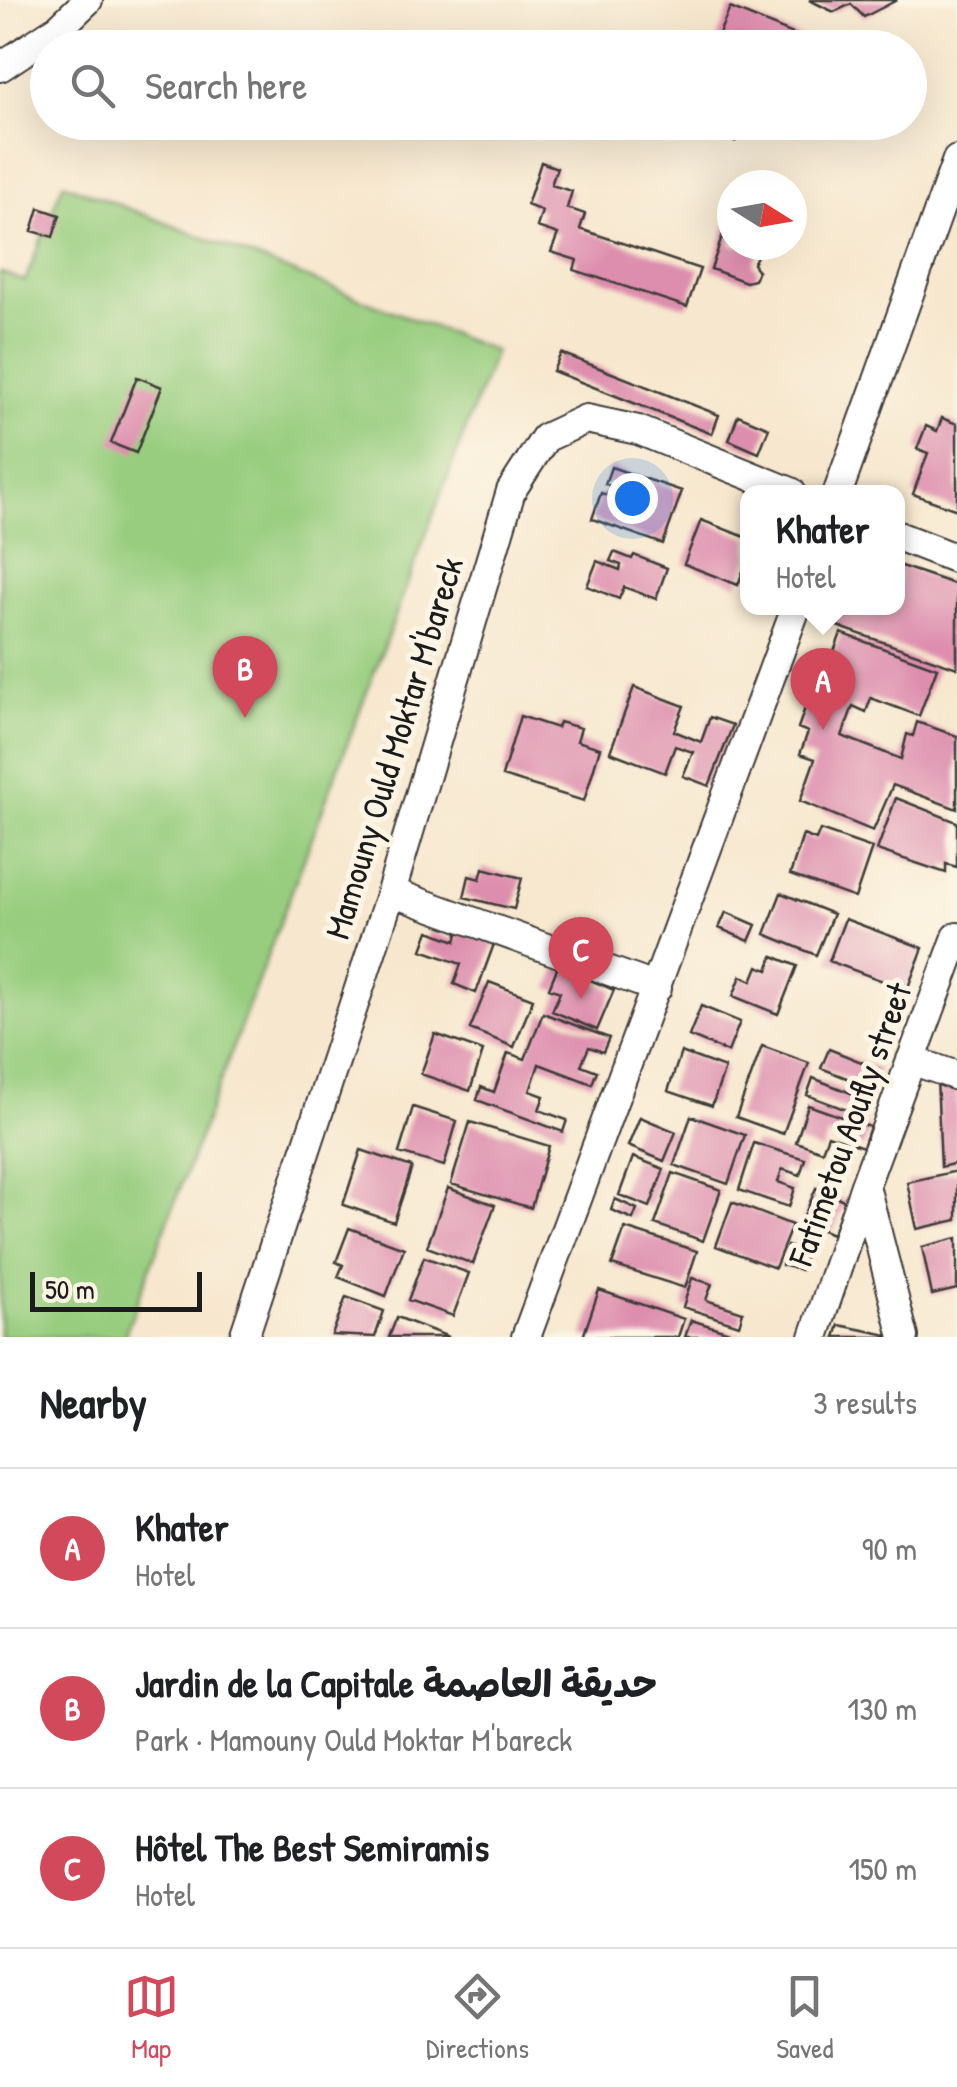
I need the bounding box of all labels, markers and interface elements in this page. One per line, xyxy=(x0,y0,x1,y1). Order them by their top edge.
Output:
search box xyxy=(30,30,927,140)
icon: search xyxy=(65,58,120,113)
text: Search here xyxy=(145,59,307,111)
north arrow xyxy=(717,170,807,260)
your location xyxy=(607,473,658,524)
popup xyxy=(740,485,905,615)
text: Khater xyxy=(776,503,869,555)
street label: Mamouny Ould Moktar M'bareck xyxy=(313,551,474,944)
text: Hotel xyxy=(776,555,836,598)
pin: B xyxy=(212,636,278,718)
pin: A xyxy=(790,648,856,730)
pin: C xyxy=(548,916,614,999)
street label: Fatimetou Aoufly street xyxy=(776,975,923,1273)
scale bar xyxy=(30,1267,202,1312)
text: 50 m xyxy=(45,1270,95,1308)
text: Nearby xyxy=(40,1374,147,1431)
text: 3 results xyxy=(813,1381,917,1424)
text: Khater xyxy=(135,1501,229,1553)
text: A xyxy=(65,1527,80,1570)
text: 90 m xyxy=(862,1527,917,1570)
text: Hotel xyxy=(135,1553,195,1596)
text: Jardin de la Capitale حديقة العاصمة xyxy=(135,1657,657,1709)
text: B xyxy=(64,1687,81,1730)
text: 130 m xyxy=(848,1687,917,1730)
text: Park · Mamouny Ould Moktar M'bareck xyxy=(135,1718,572,1761)
text: Hôtel The Best Semiramis xyxy=(135,1821,489,1873)
text: C xyxy=(64,1847,81,1890)
text: 150 m xyxy=(848,1847,917,1890)
text: Hotel xyxy=(135,1873,195,1916)
tab: Map xyxy=(124,1969,179,2067)
tab: Directions xyxy=(426,1969,529,2067)
tab: Saved xyxy=(776,1969,833,2067)

